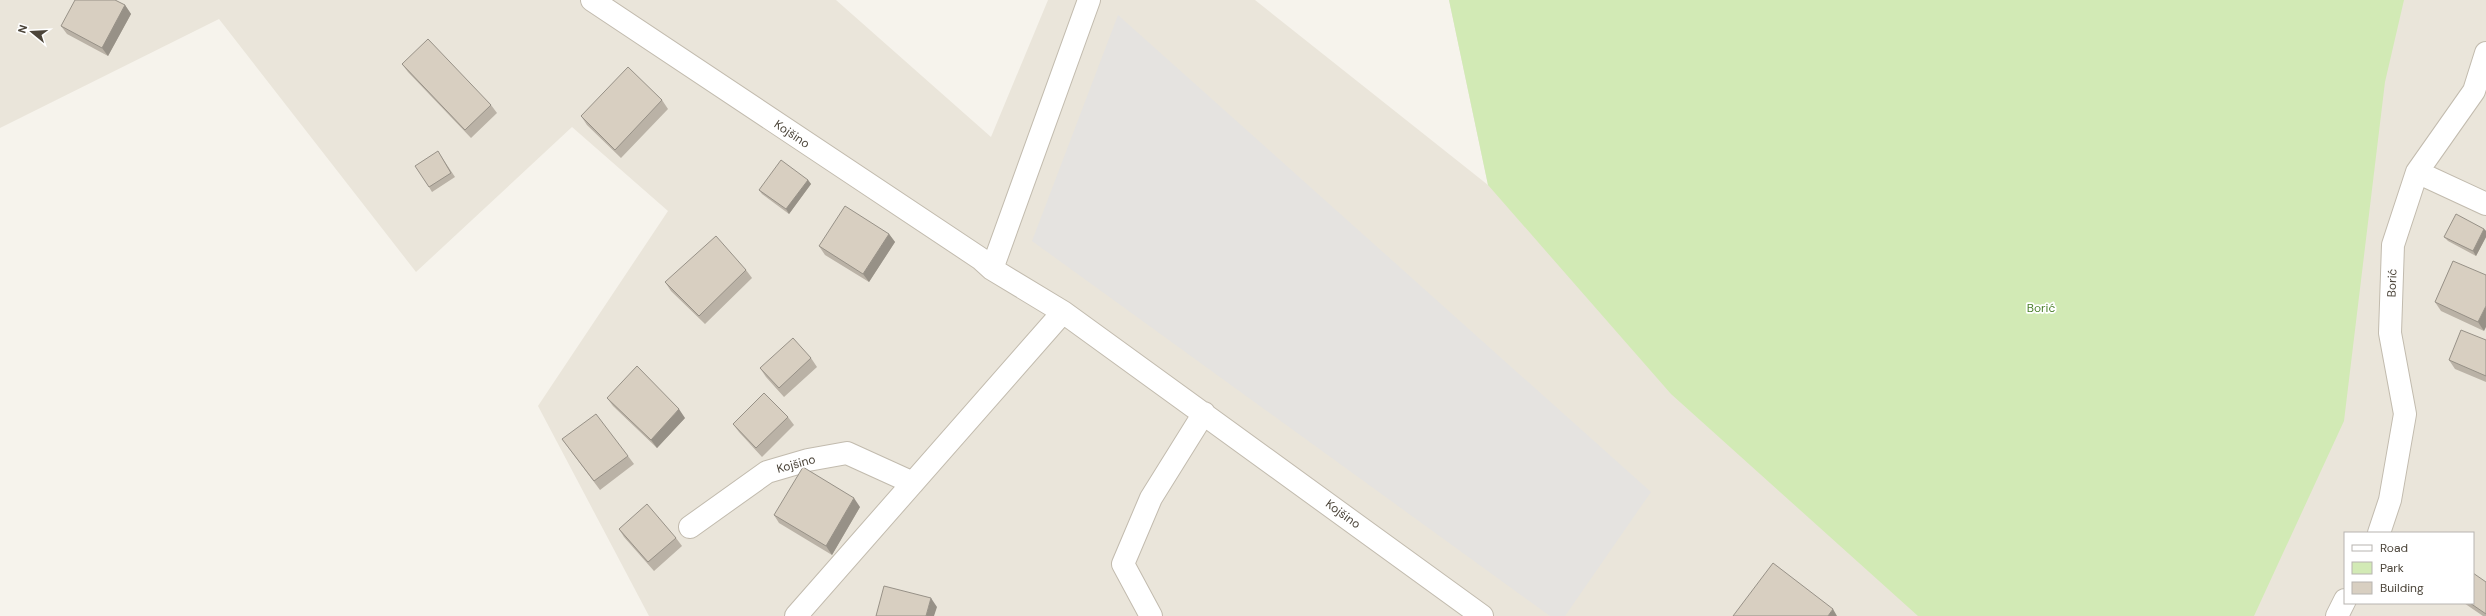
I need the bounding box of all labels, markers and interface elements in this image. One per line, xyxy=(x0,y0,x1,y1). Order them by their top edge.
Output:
north arrow xyxy=(12,12,52,52)
text: N xyxy=(15,23,30,35)
street label: Kojšino xyxy=(771,116,813,152)
street label: Borić xyxy=(2384,268,2400,298)
park label: Borić xyxy=(2027,300,2055,316)
street label: Kojšino xyxy=(775,451,817,477)
street label: Kojšino xyxy=(1322,496,1364,532)
legend xyxy=(2344,532,2474,604)
text: Road xyxy=(2380,540,2408,556)
text: Park xyxy=(2380,560,2404,576)
text: Building xyxy=(2380,580,2424,596)

